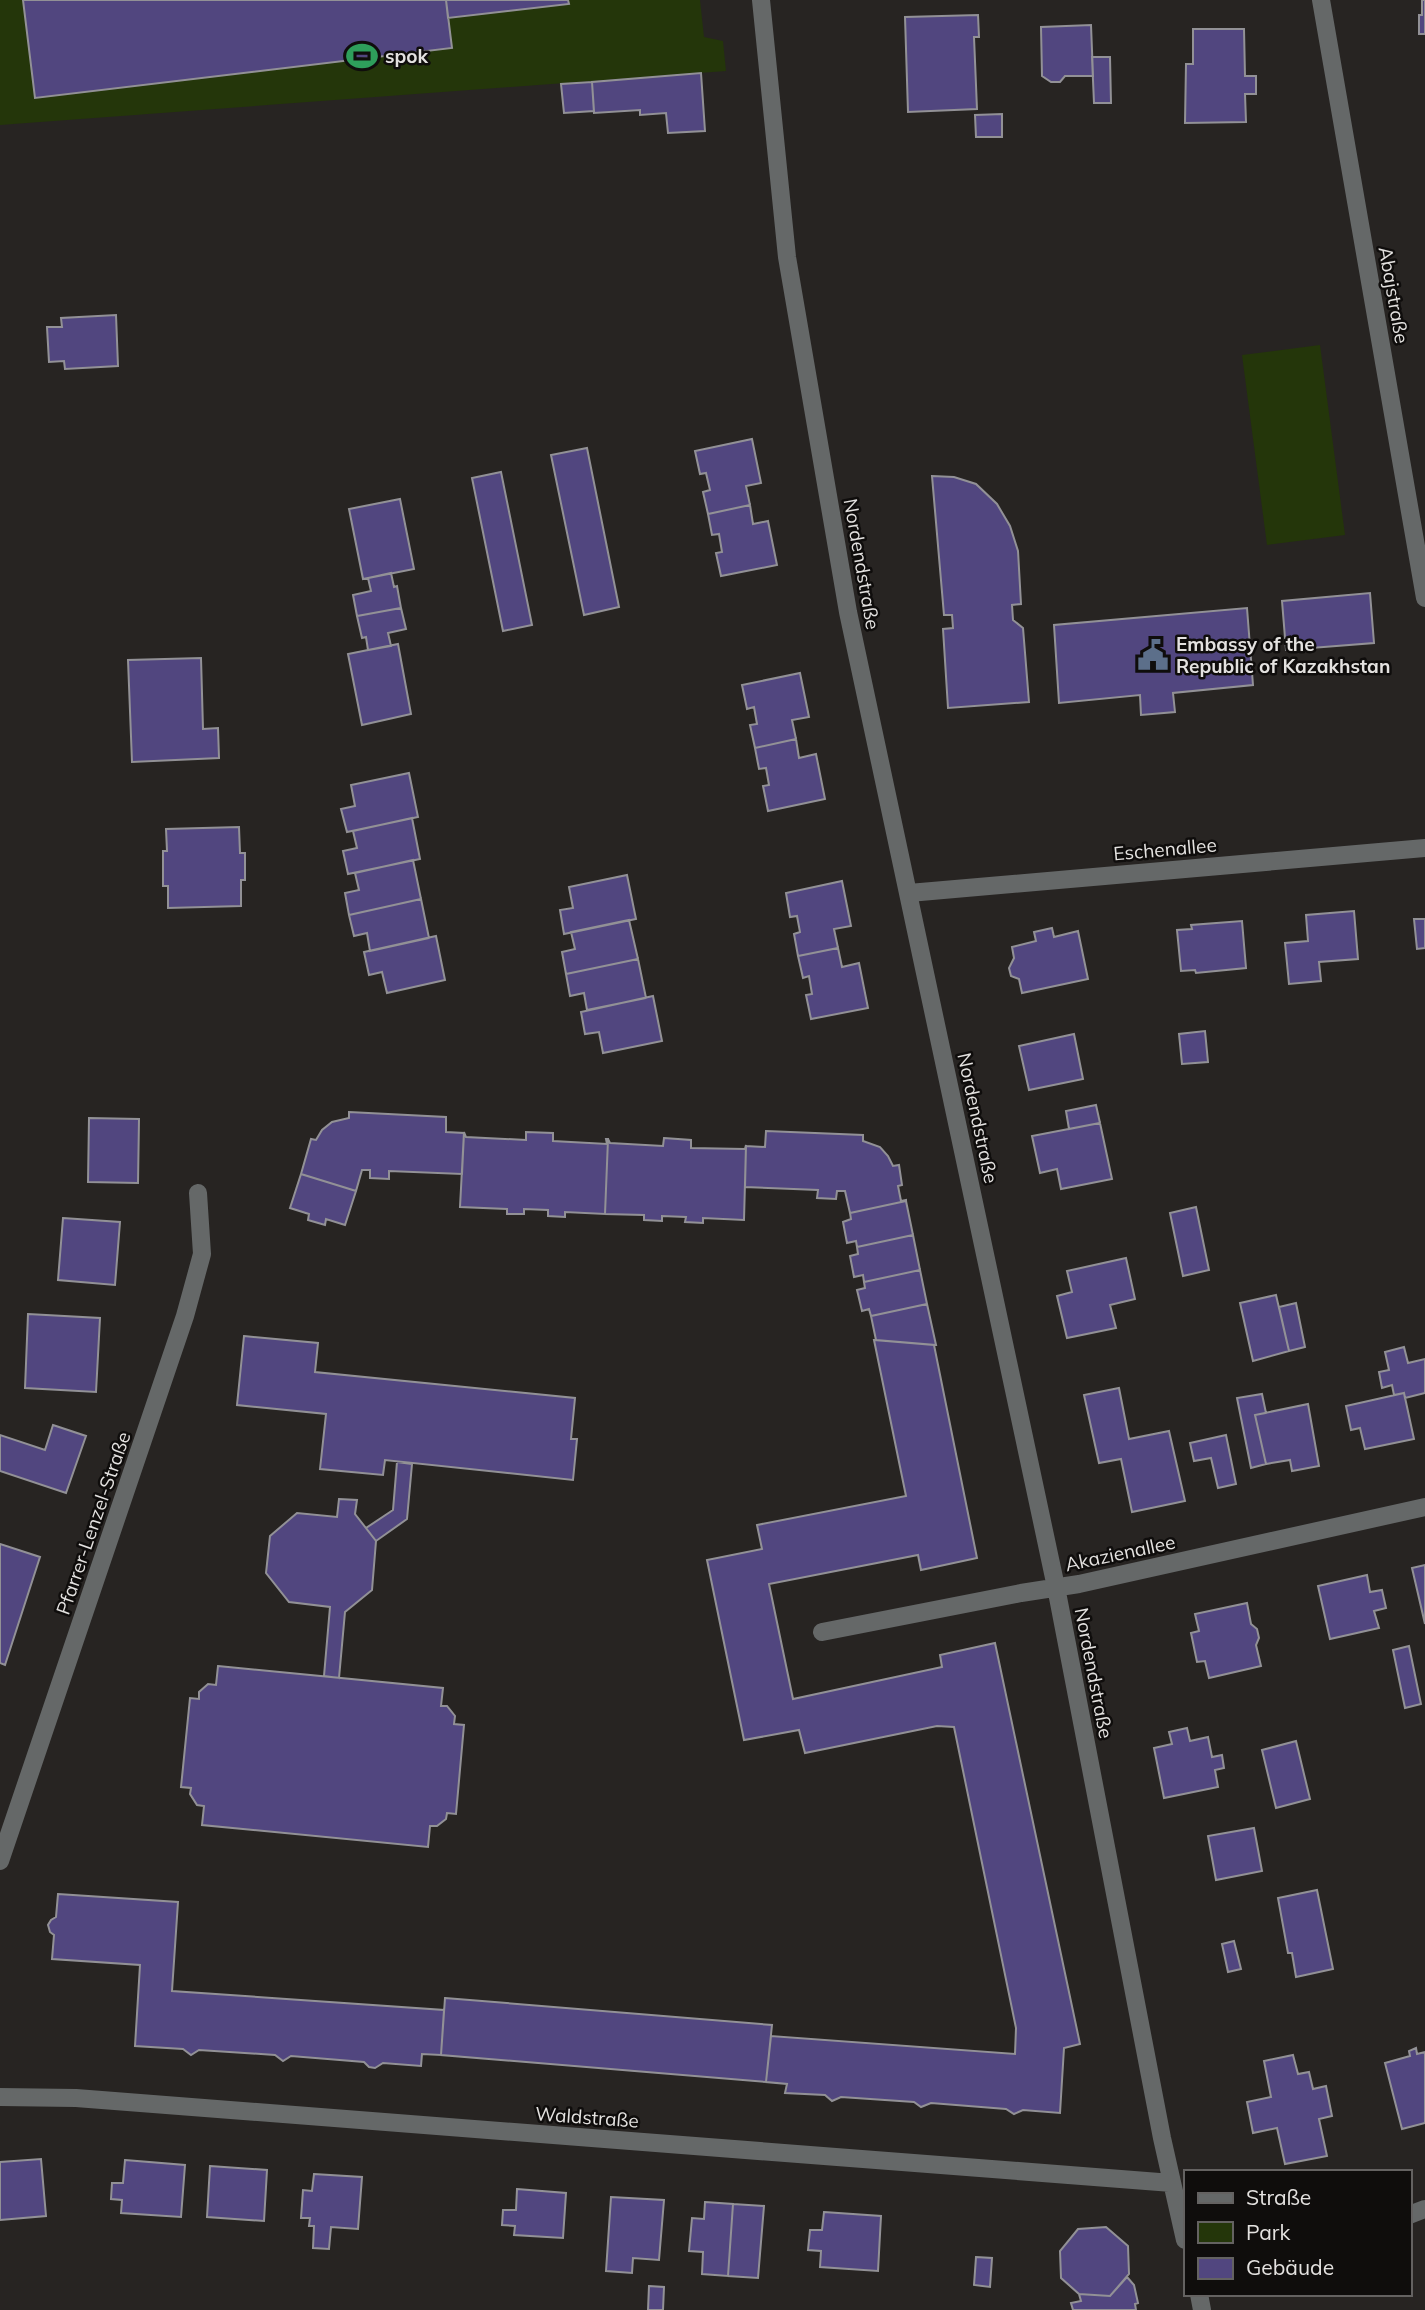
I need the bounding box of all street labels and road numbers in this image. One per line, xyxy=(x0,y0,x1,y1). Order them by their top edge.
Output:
street label: Abajstraße xyxy=(1374,245,1414,345)
street label: Nordendstraße xyxy=(839,497,885,631)
street label: Eschenallee xyxy=(1112,833,1218,865)
street label: Nordendstraße xyxy=(952,1051,1004,1185)
street label: Pfarrer-Lenzel-Straße xyxy=(50,1428,136,1618)
street label: Akazienallee xyxy=(1063,1530,1177,1576)
street label: Nordendstraße xyxy=(1070,1606,1118,1740)
street label: Waldstraße xyxy=(534,2101,640,2133)

